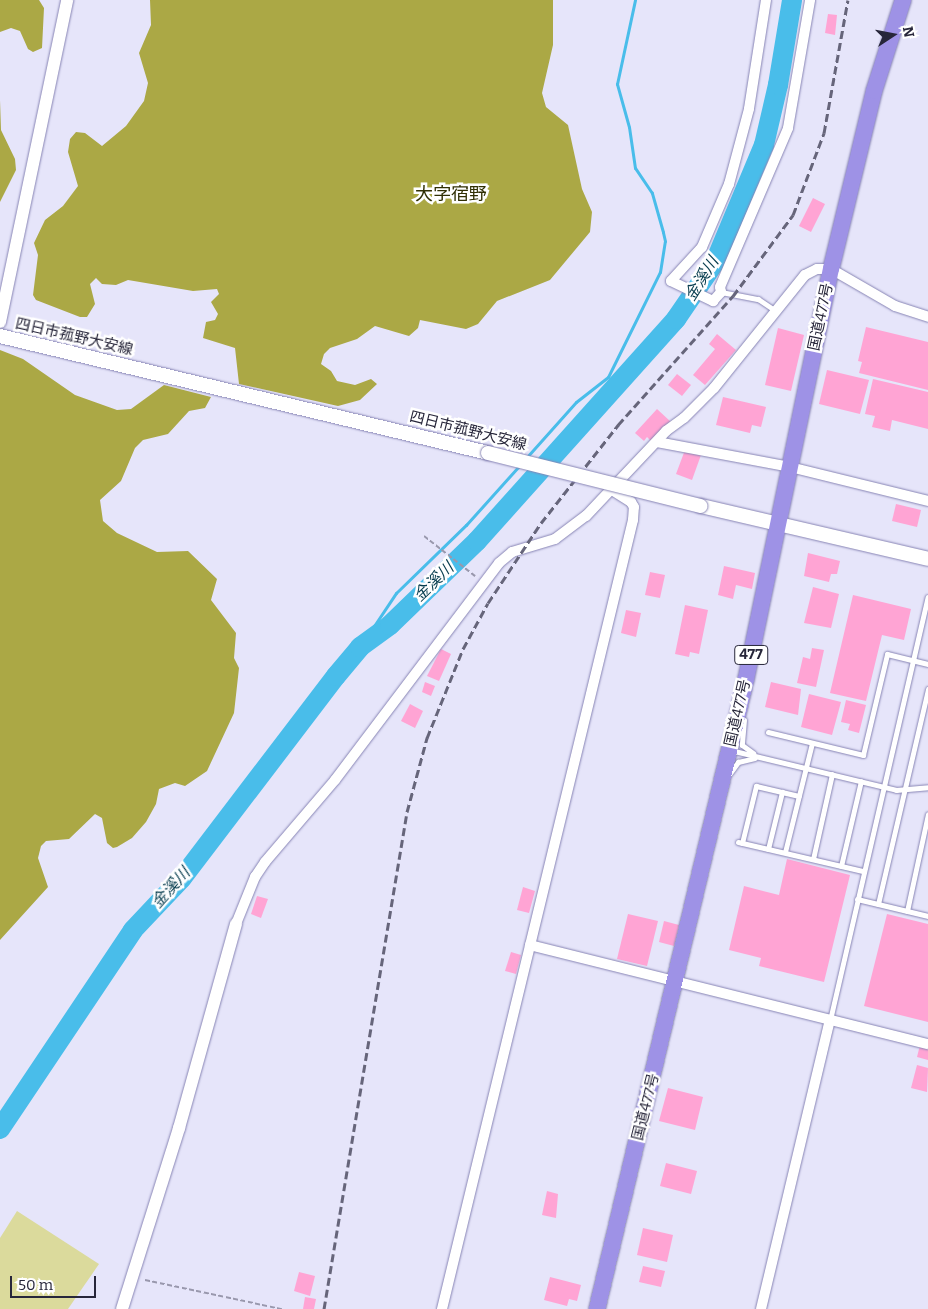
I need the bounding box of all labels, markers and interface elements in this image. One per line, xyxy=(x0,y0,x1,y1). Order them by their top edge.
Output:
north arrow xyxy=(868,10,918,60)
text: N xyxy=(899,25,918,39)
district label: 大字宿野 xyxy=(415,183,487,205)
water label: 金溪川 xyxy=(681,254,723,304)
street label: 国道477号 xyxy=(805,282,837,352)
street label: 四日市菰野大安線 xyxy=(14,315,134,359)
street label: 四日市菰野大安線 xyxy=(408,408,528,454)
water label: 金溪川 xyxy=(410,558,458,606)
road number: 477 xyxy=(734,644,768,666)
street label: 国道477号 xyxy=(722,678,754,748)
water label: 金溪川 xyxy=(148,864,194,912)
street label: 国道477号 xyxy=(629,1072,663,1142)
scale bar xyxy=(12,1266,99,1298)
text: 50 m xyxy=(18,1276,53,1294)

